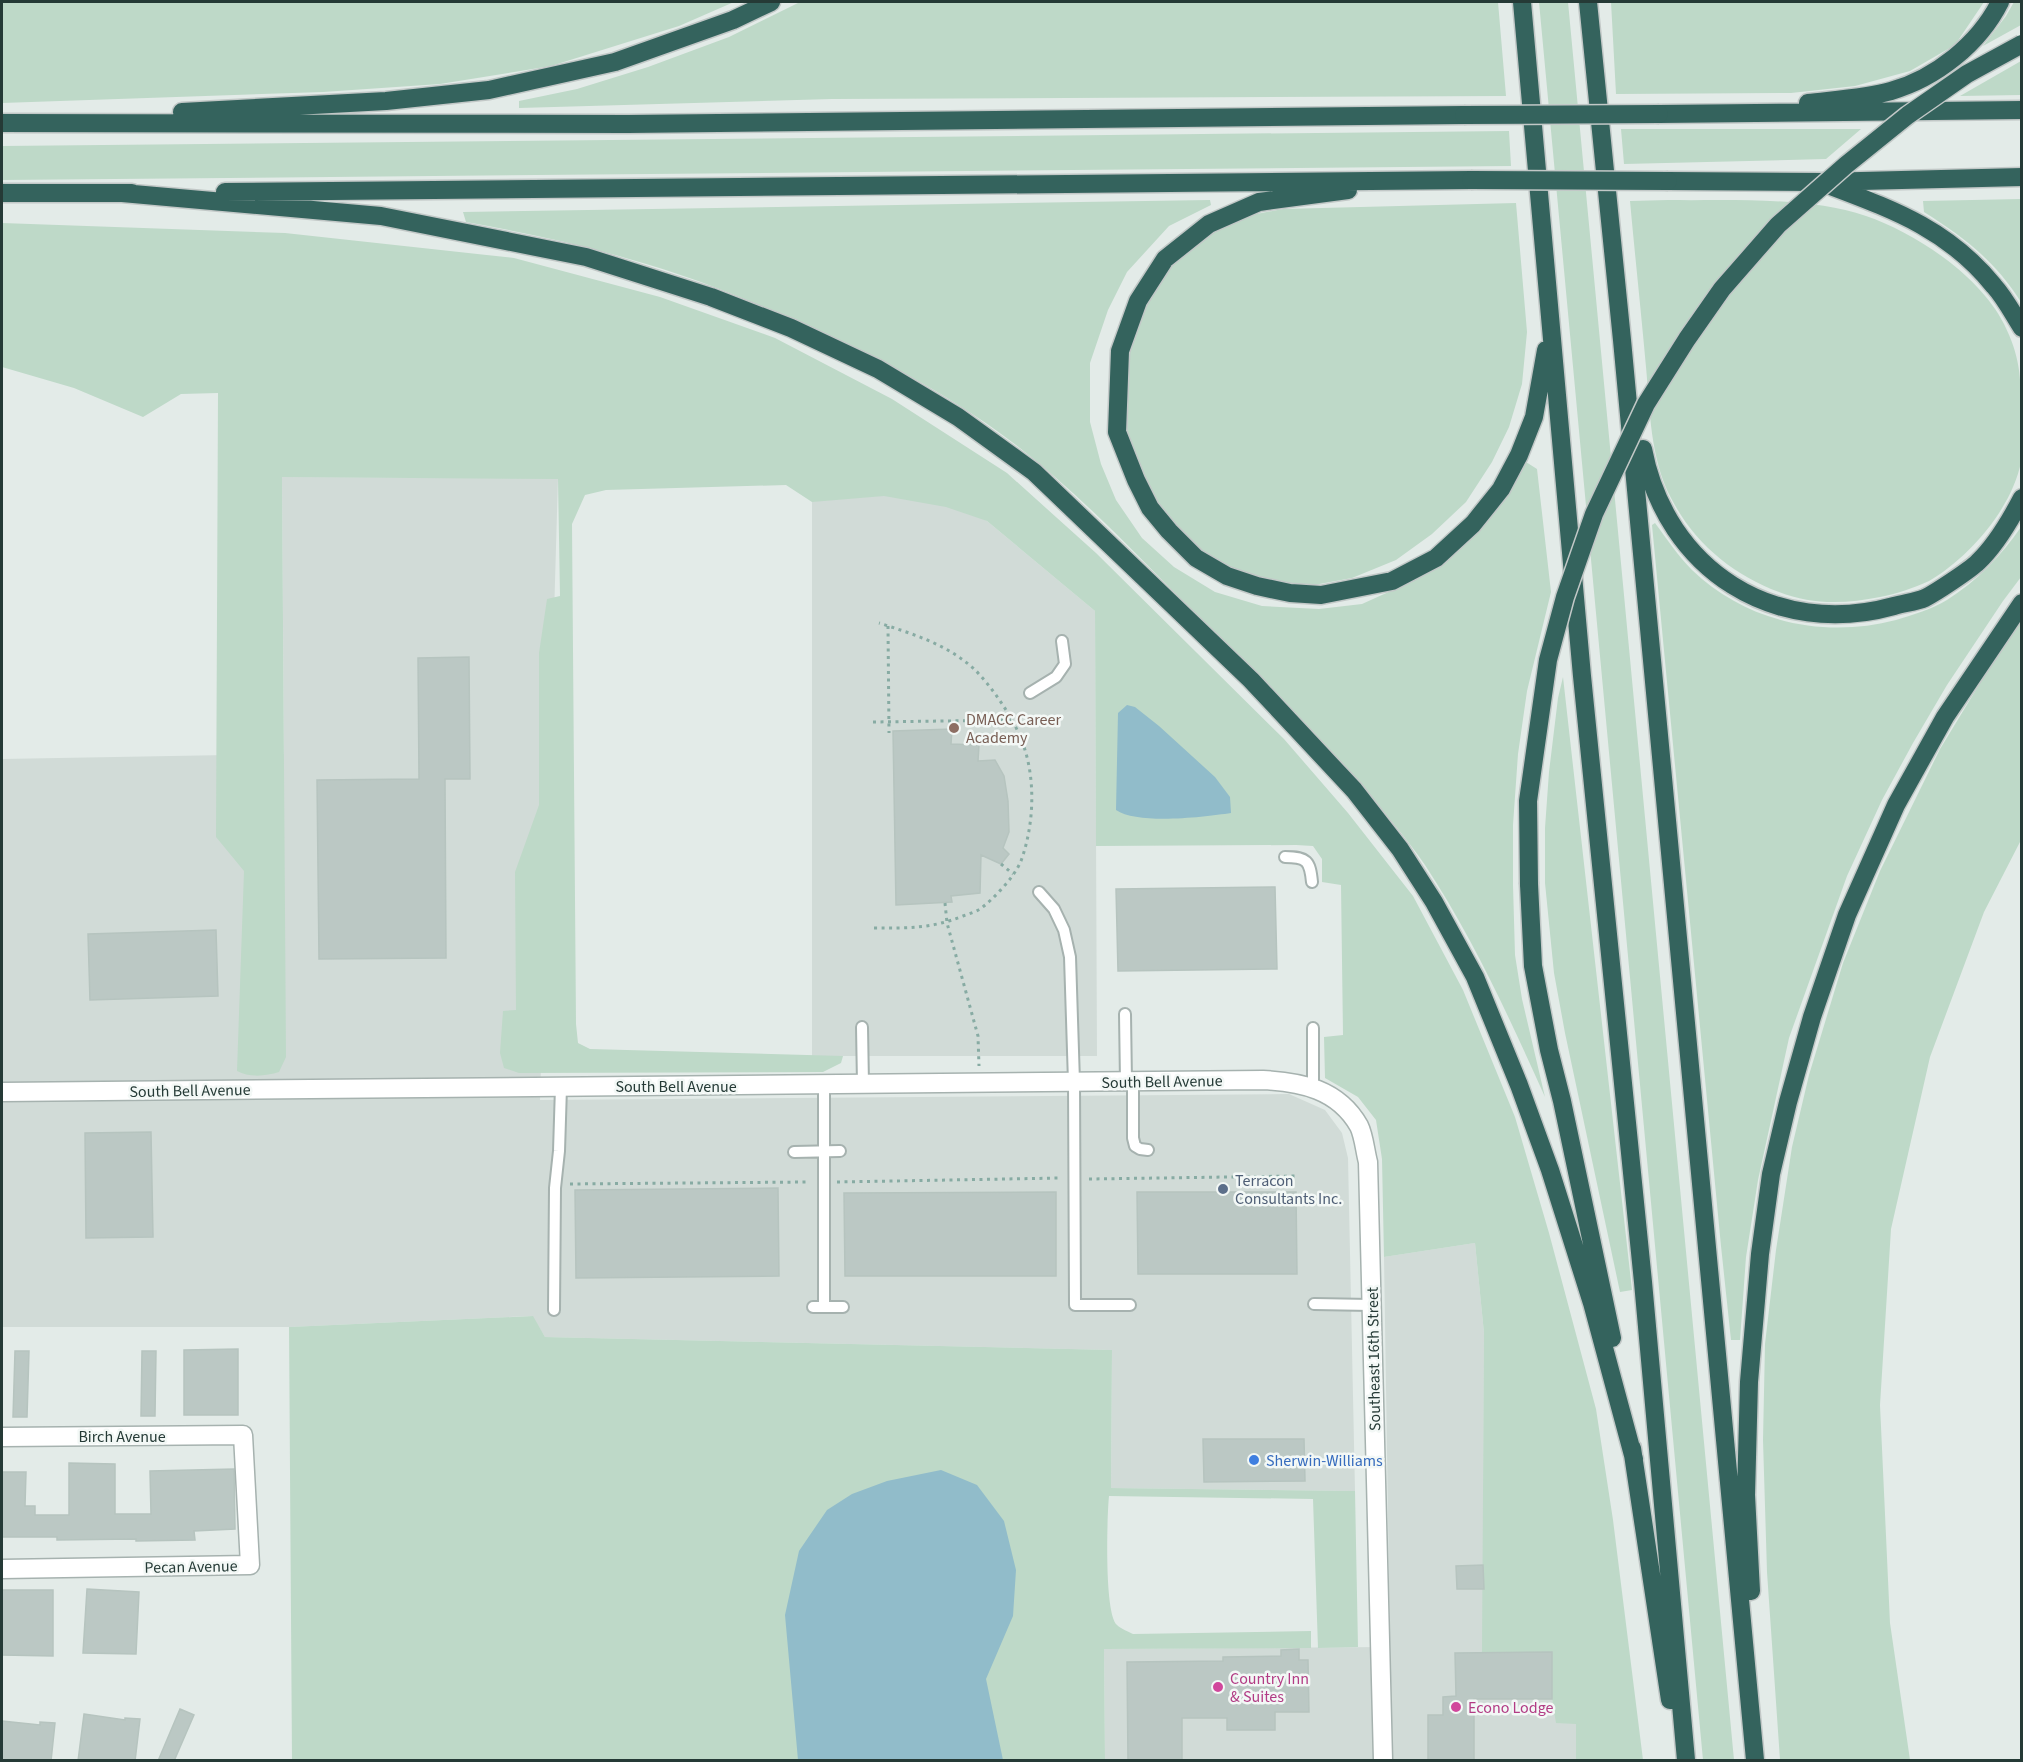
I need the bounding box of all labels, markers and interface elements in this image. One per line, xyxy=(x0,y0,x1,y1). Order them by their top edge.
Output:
place label: DMACC Career Academy xyxy=(966,709,1061,749)
marker: DMACC Career Academy xyxy=(947,721,961,735)
street label: South Bell Avenue xyxy=(1101,1070,1223,1094)
street label: South Bell Avenue xyxy=(615,1076,737,1098)
street label: South Bell Avenue xyxy=(129,1079,251,1103)
place label: Terracon Consultants Inc. xyxy=(1235,1170,1342,1210)
marker: Terracon Consultants Inc. xyxy=(1216,1182,1230,1196)
street label: Southeast 16th Street xyxy=(1362,1286,1386,1431)
street label: Birch Avenue xyxy=(78,1426,166,1448)
place label: Sherwin-Williams xyxy=(1266,1450,1383,1472)
marker: Sherwin-Williams xyxy=(1247,1453,1261,1467)
street label: Pecan Avenue xyxy=(144,1555,238,1579)
place label: Country Inn & Suites xyxy=(1230,1668,1309,1708)
marker: Country Inn & Suites xyxy=(1211,1680,1225,1694)
place label: Econo Lodge xyxy=(1468,1697,1554,1719)
marker: Econo Lodge xyxy=(1449,1700,1463,1714)

